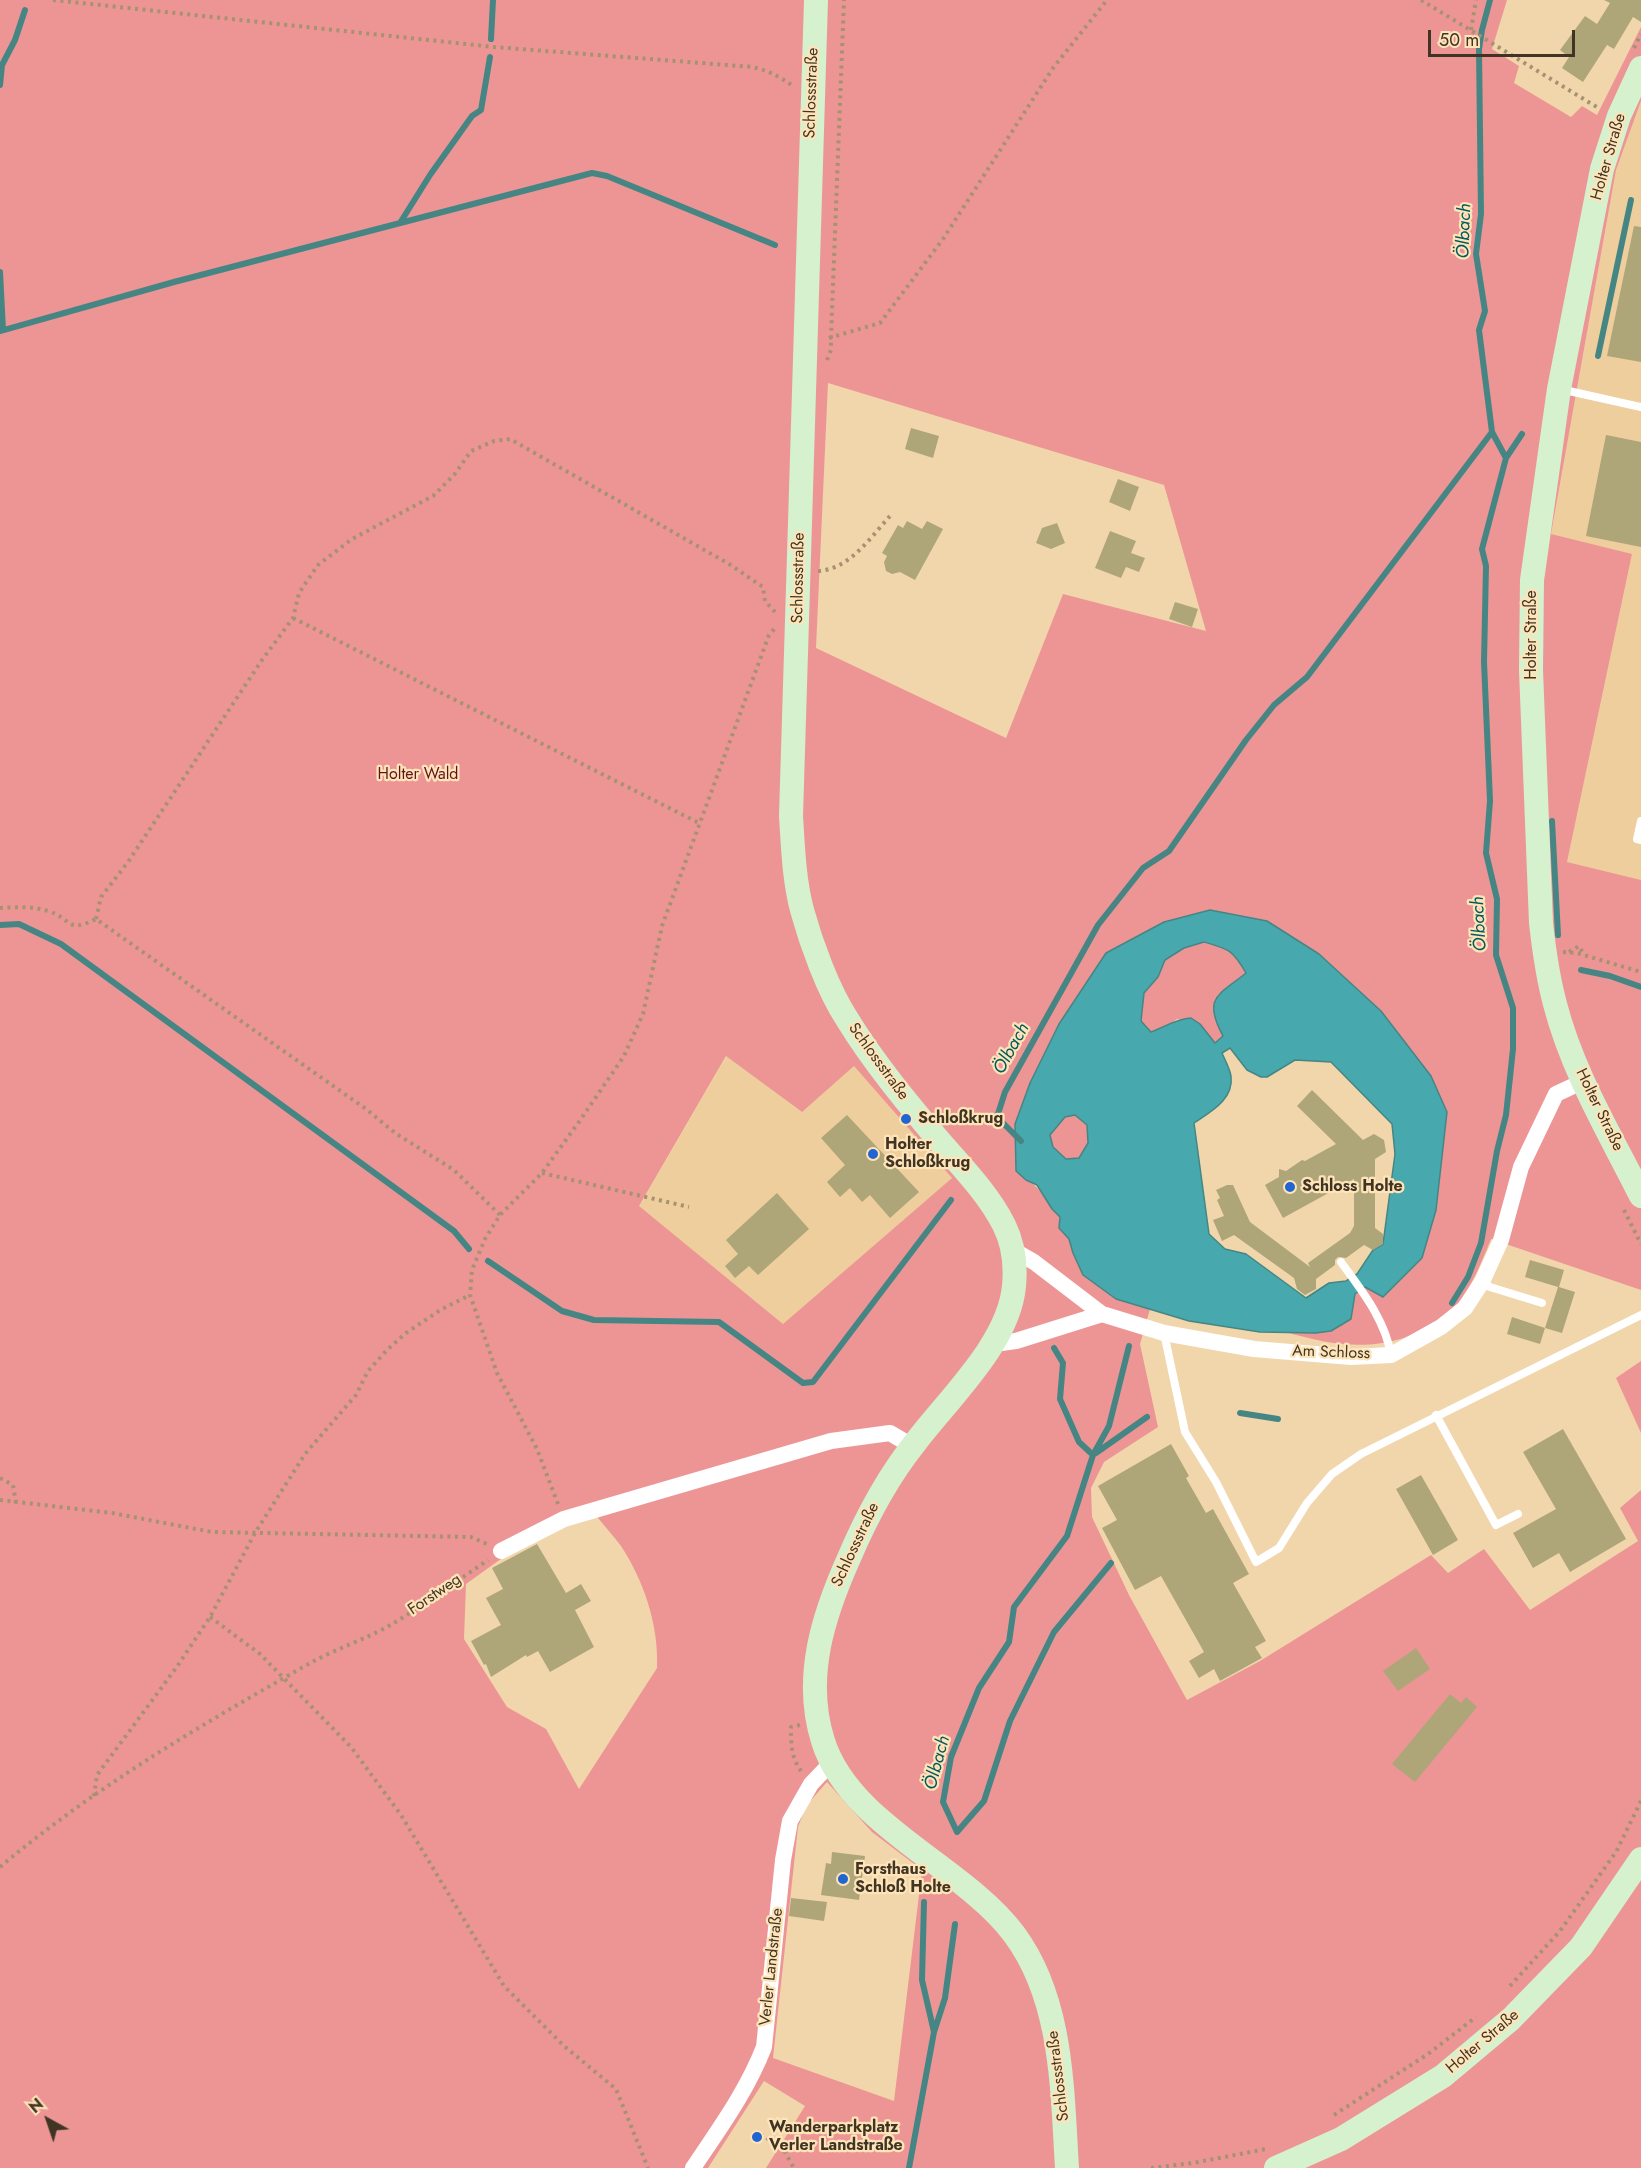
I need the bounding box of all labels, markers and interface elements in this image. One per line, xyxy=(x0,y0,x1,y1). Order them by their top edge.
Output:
scale bar xyxy=(1431,18,1578,56)
text: 50 m xyxy=(1439,27,1479,53)
street label: Schlossstraße xyxy=(801,47,823,139)
street label: Holter Straße xyxy=(1587,111,1631,203)
water label: Ölbach xyxy=(1453,203,1477,259)
street label: Schlossstraße xyxy=(789,532,809,624)
street label: Holter Straße xyxy=(1522,590,1542,680)
park label: Holter Wald xyxy=(378,765,458,785)
water label: Ölbach xyxy=(1468,896,1492,952)
street label: Schlossstraße xyxy=(844,1020,912,1104)
water label: Ölbach xyxy=(989,1020,1035,1078)
street label: Holter Straße xyxy=(1571,1066,1627,1154)
place label: Schloßkrug xyxy=(918,1109,1003,1129)
marker: Schloßkrug xyxy=(899,1112,913,1126)
place label: Holter Schloßkrug xyxy=(885,1135,970,1173)
marker: Holter Schloßkrug xyxy=(866,1147,880,1161)
place label: Schloss Holte xyxy=(1302,1177,1403,1197)
marker: Schloss Holte xyxy=(1283,1180,1297,1194)
street label: Am Schloss xyxy=(1292,1342,1370,1364)
street label: Schlossstraße xyxy=(828,1500,884,1590)
street label: Forstweg xyxy=(405,1570,465,1620)
water label: Ölbach xyxy=(920,1734,956,1792)
place label: Forsthaus Schloß Holte xyxy=(855,1860,951,1898)
marker: Forsthaus Schloß Holte xyxy=(836,1872,850,1886)
street label: Verler Landstraße xyxy=(756,1907,788,2027)
street label: Holter Straße xyxy=(1443,2006,1523,2078)
street label: Schlossstraße xyxy=(1044,2030,1074,2122)
north arrow xyxy=(18,2090,78,2150)
text: N xyxy=(24,2093,48,2119)
place label: Wanderparkplatz Verler Landstraße xyxy=(769,2118,903,2156)
marker: Wanderparkplatz Verler Landstraße xyxy=(750,2130,764,2144)

